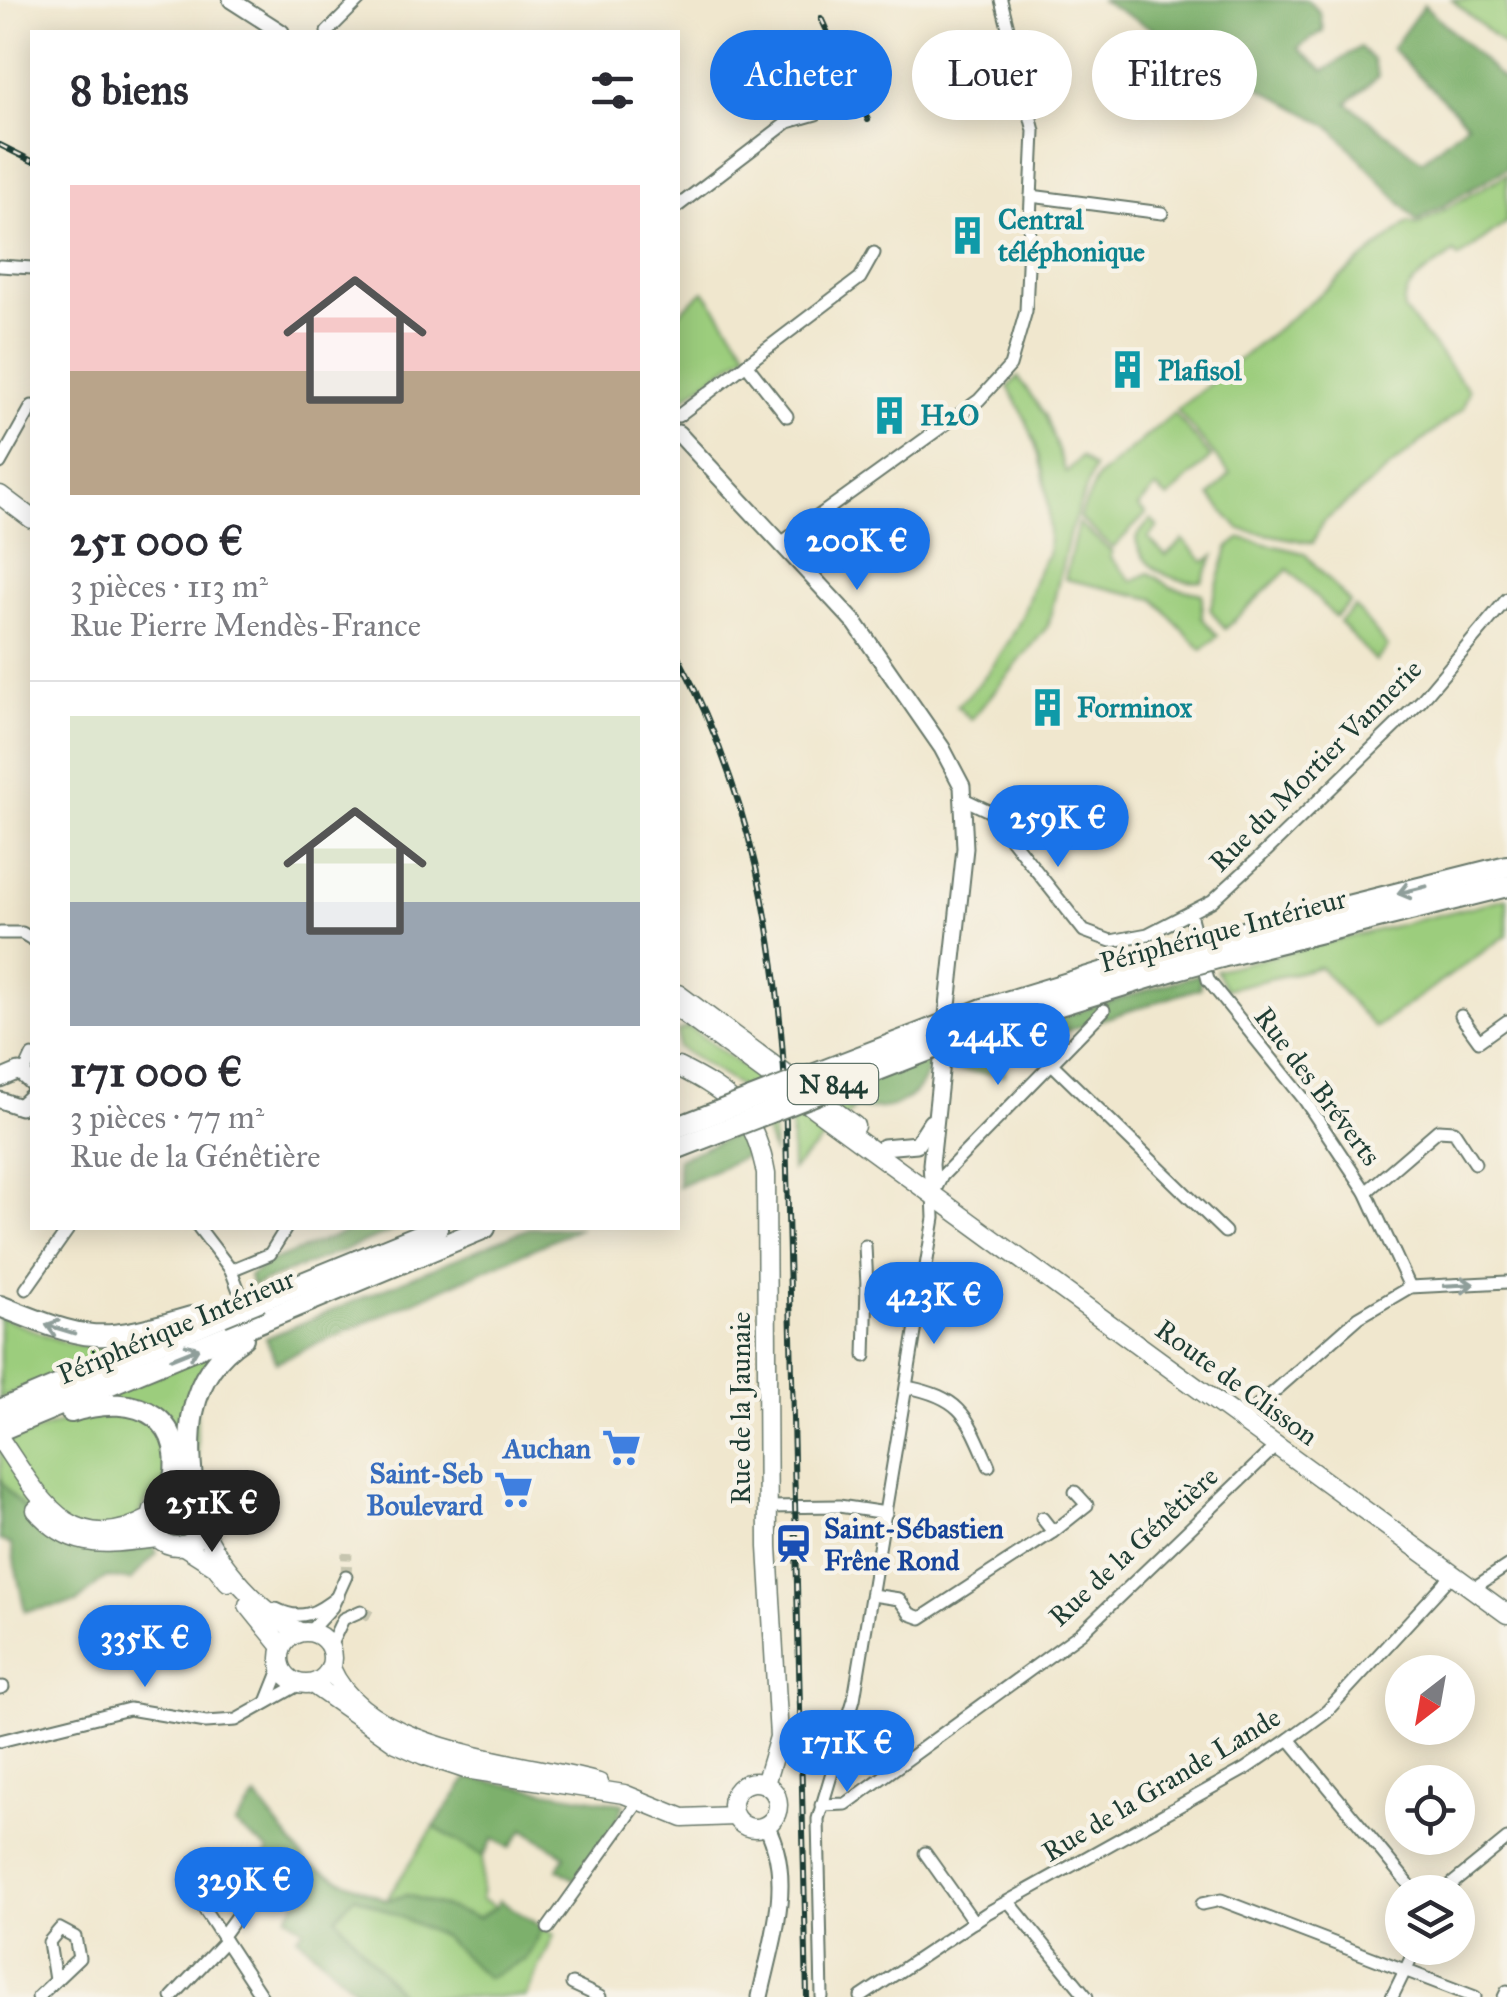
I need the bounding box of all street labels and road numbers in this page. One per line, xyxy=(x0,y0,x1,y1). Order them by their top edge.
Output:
street label: Rue du Mortier Vannerie xyxy=(1202,652,1429,879)
street label: Périphérique Intérieur xyxy=(1096,881,1351,980)
street label: Rue des Bréverts xyxy=(1247,1000,1389,1173)
road number: N 844 xyxy=(788,1064,878,1104)
street label: Périphérique Intérieur xyxy=(52,1261,300,1392)
street label: Rue de la Jaunaie xyxy=(723,1312,758,1504)
street label: Route de Clisson xyxy=(1149,1312,1325,1453)
street label: Rue de la Génêtière xyxy=(1041,1459,1225,1634)
street label: Rue de la Grande Lande xyxy=(1036,1699,1287,1870)

